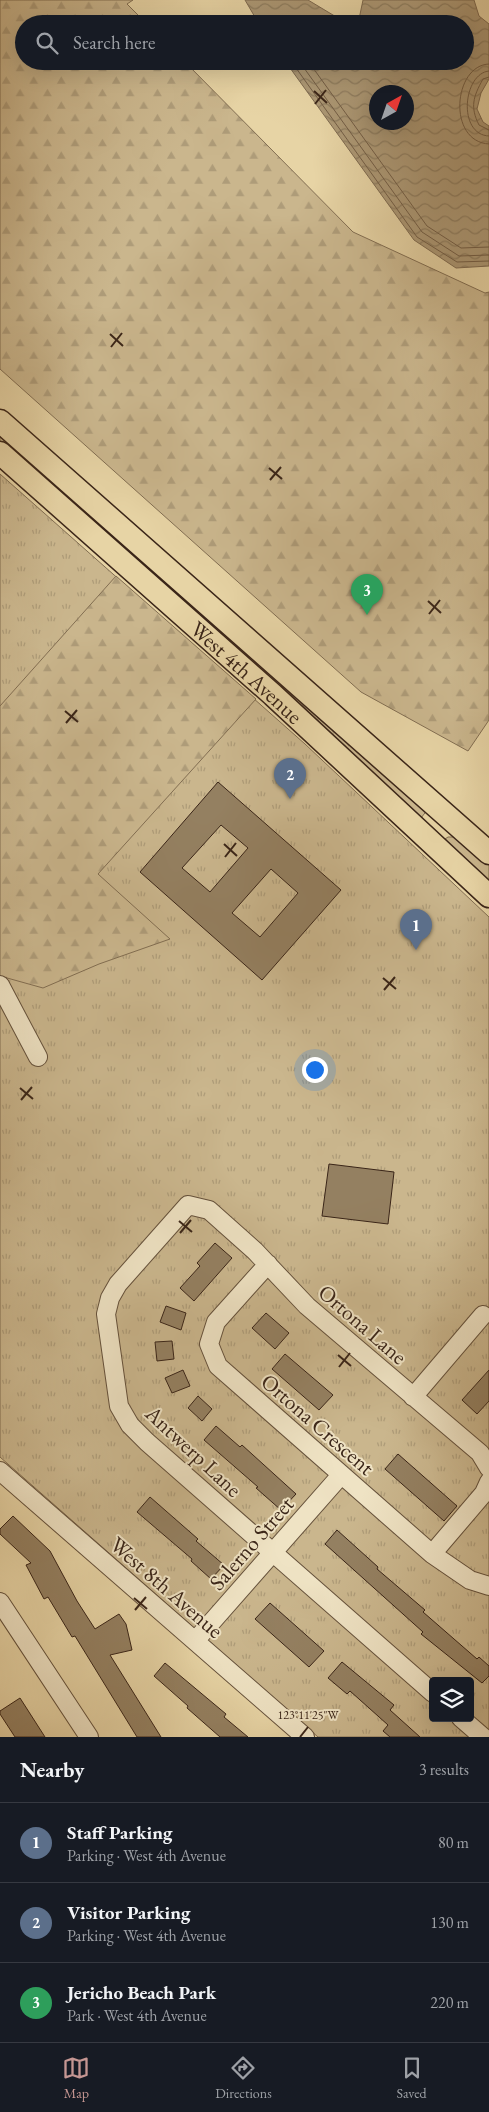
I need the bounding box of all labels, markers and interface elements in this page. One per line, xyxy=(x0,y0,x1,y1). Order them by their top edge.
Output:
search box xyxy=(15,15,474,70)
icon: search xyxy=(33,29,61,57)
text: Search here xyxy=(73,30,155,55)
north arrow xyxy=(369,85,414,130)
pin: 3 xyxy=(351,574,383,615)
street label: West 4th Avenue xyxy=(184,615,309,731)
pin: 2 xyxy=(274,758,306,799)
pin: 1 xyxy=(400,909,432,950)
your location xyxy=(302,1057,328,1083)
street label: Ortona Lane xyxy=(312,1278,413,1371)
street label: Ortona Crescent xyxy=(255,1367,380,1482)
street label: Antwerp Lane xyxy=(138,1399,248,1504)
street label: Salerno Street xyxy=(203,1490,300,1596)
street label: West 8th Avenue xyxy=(104,1530,230,1645)
map controls xyxy=(429,1677,474,1722)
button: layers xyxy=(429,1677,474,1722)
text: 123°11'25"W xyxy=(277,1707,340,1723)
text: Nearby xyxy=(20,1756,84,1783)
text: 3 results xyxy=(419,1759,469,1780)
text: Staff Parking xyxy=(67,1820,172,1845)
text: 1 xyxy=(32,1832,40,1853)
text: 80 m xyxy=(438,1832,469,1853)
text: Parking · West 4th Avenue xyxy=(67,1845,226,1866)
text: Visitor Parking xyxy=(67,1900,190,1925)
text: 2 xyxy=(32,1912,40,1933)
text: 130 m xyxy=(430,1912,469,1933)
text: Parking · West 4th Avenue xyxy=(67,1925,226,1946)
text: Jericho Beach Park xyxy=(67,1980,216,2005)
text: 3 xyxy=(32,1992,40,2013)
text: 220 m xyxy=(430,1992,469,2013)
text: Park · West 4th Avenue xyxy=(67,2005,207,2026)
tab: Map xyxy=(62,2054,90,2102)
tab: Directions xyxy=(215,2054,272,2102)
tab: Saved xyxy=(397,2054,427,2102)

